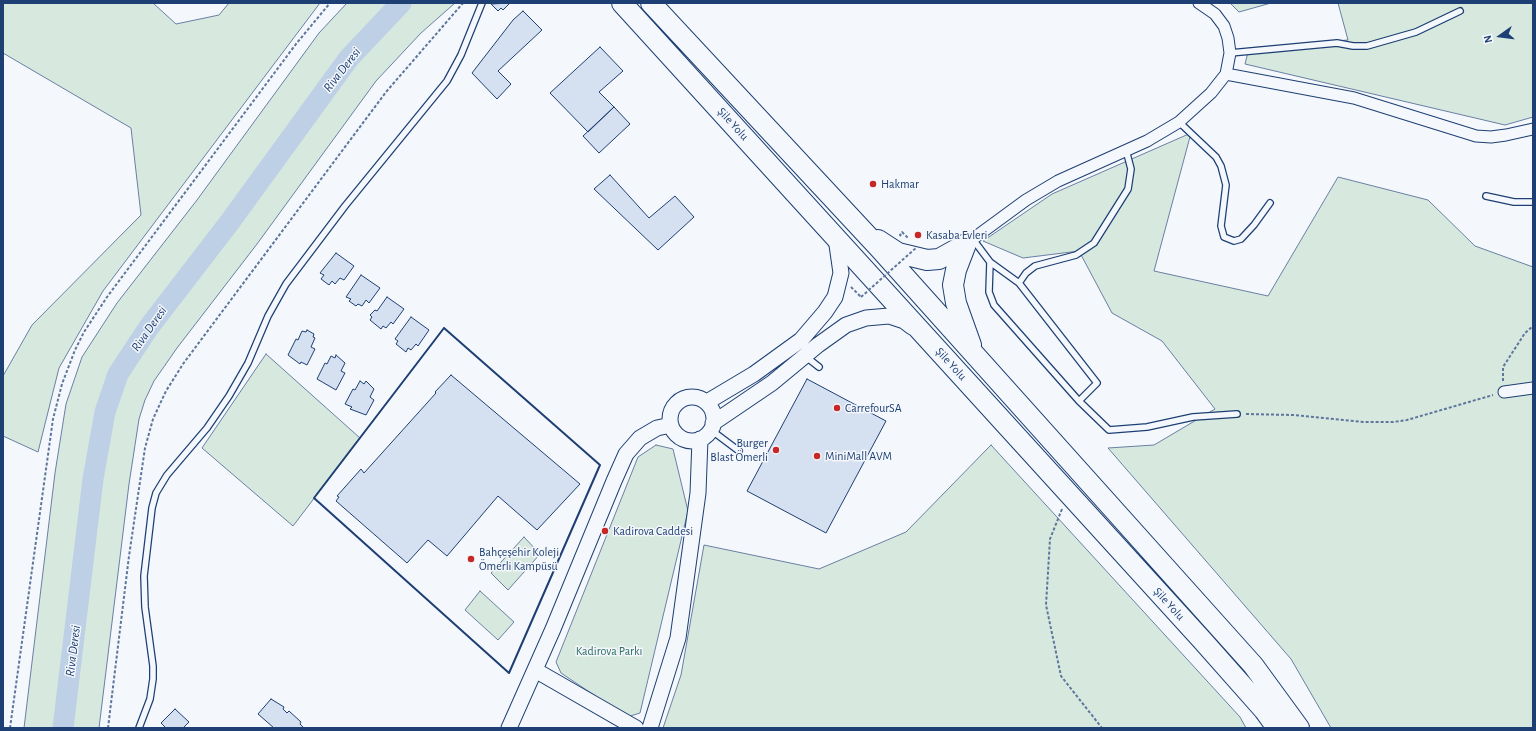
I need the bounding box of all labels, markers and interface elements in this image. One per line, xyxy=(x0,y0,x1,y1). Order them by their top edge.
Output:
north arrow xyxy=(1480,16,1520,56)
text: N xyxy=(1482,34,1494,44)
water label: Riva Deresi xyxy=(320,45,364,95)
street label: Şile Yolu xyxy=(714,104,752,144)
place label: Hakmar xyxy=(881,177,919,191)
marker: Hakmar xyxy=(868,179,878,189)
place label: Kasaba Evleri xyxy=(926,228,987,242)
marker: Kasaba Evleri xyxy=(913,230,923,240)
water label: Riva Deresi xyxy=(128,303,170,355)
street label: Şile Yolu xyxy=(932,344,970,384)
place label: CarrefourSA xyxy=(845,401,902,415)
marker: CarrefourSA xyxy=(832,403,842,413)
place label: Burger Blast Ömerli xyxy=(710,436,768,464)
marker: Burger Blast Ömerli xyxy=(771,445,781,455)
place label: MiniMall AVM xyxy=(825,449,892,463)
marker: MiniMall AVM xyxy=(812,451,822,461)
place label: Kadirova Caddesi xyxy=(613,524,693,538)
marker: Kadirova Caddesi xyxy=(600,526,610,536)
place label: Bahçeşehir Koleji Ömerli Kampüsü xyxy=(479,545,559,573)
marker: Bahçeşehir Koleji Ömerli Kampüsü xyxy=(466,554,476,564)
street label: Şile Yolu xyxy=(1150,584,1188,624)
water label: Riva Deresi xyxy=(62,625,84,677)
park label: Kadirova Parkı xyxy=(576,644,642,658)

